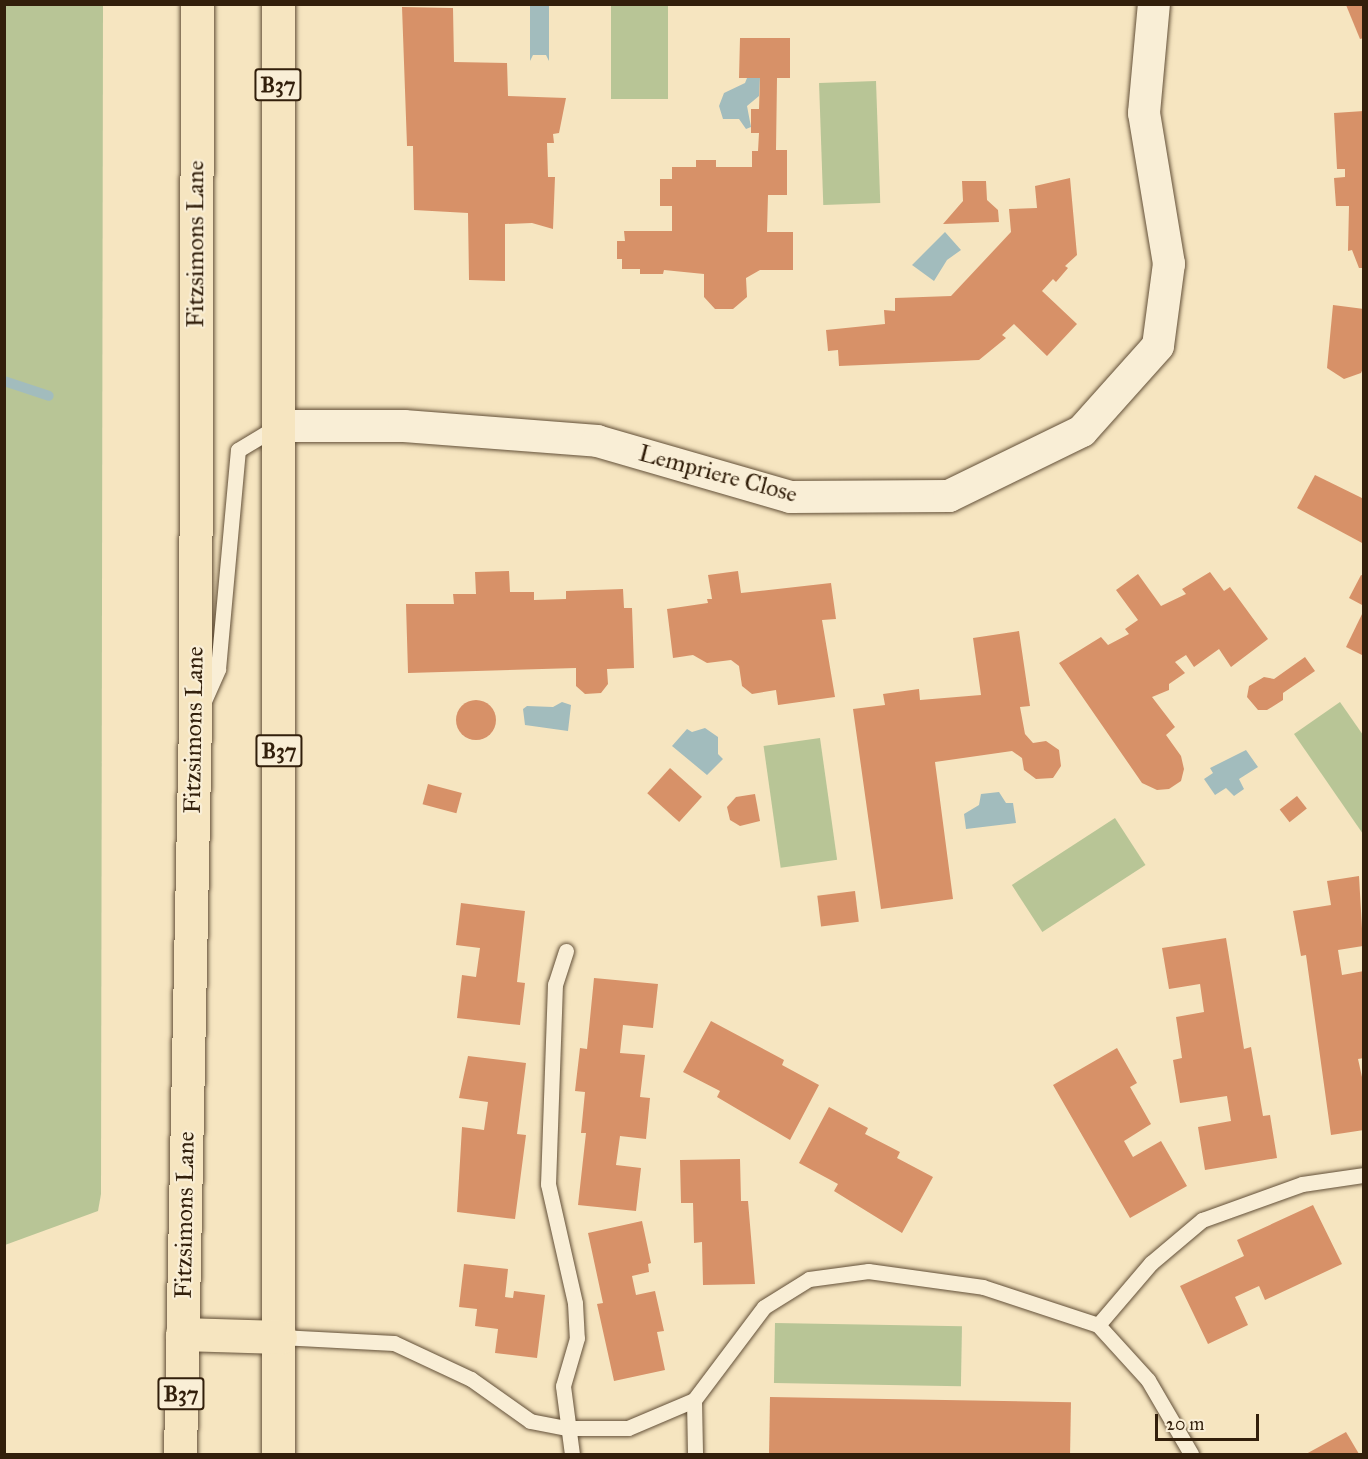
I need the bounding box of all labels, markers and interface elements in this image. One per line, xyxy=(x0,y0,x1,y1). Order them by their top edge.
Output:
road number: B37 xyxy=(254,66,302,104)
street label: Fitzsimons Lane xyxy=(182,160,210,328)
street label: Lempriere Close xyxy=(636,439,800,509)
street label: Fitzsimons Lane xyxy=(178,646,210,814)
road number: B37 xyxy=(255,732,303,770)
street label: Fitzsimons Lane xyxy=(169,1131,201,1299)
road number: B37 xyxy=(157,1375,205,1413)
scale bar xyxy=(1158,1402,1262,1440)
text: 20 m xyxy=(1166,1413,1204,1435)

